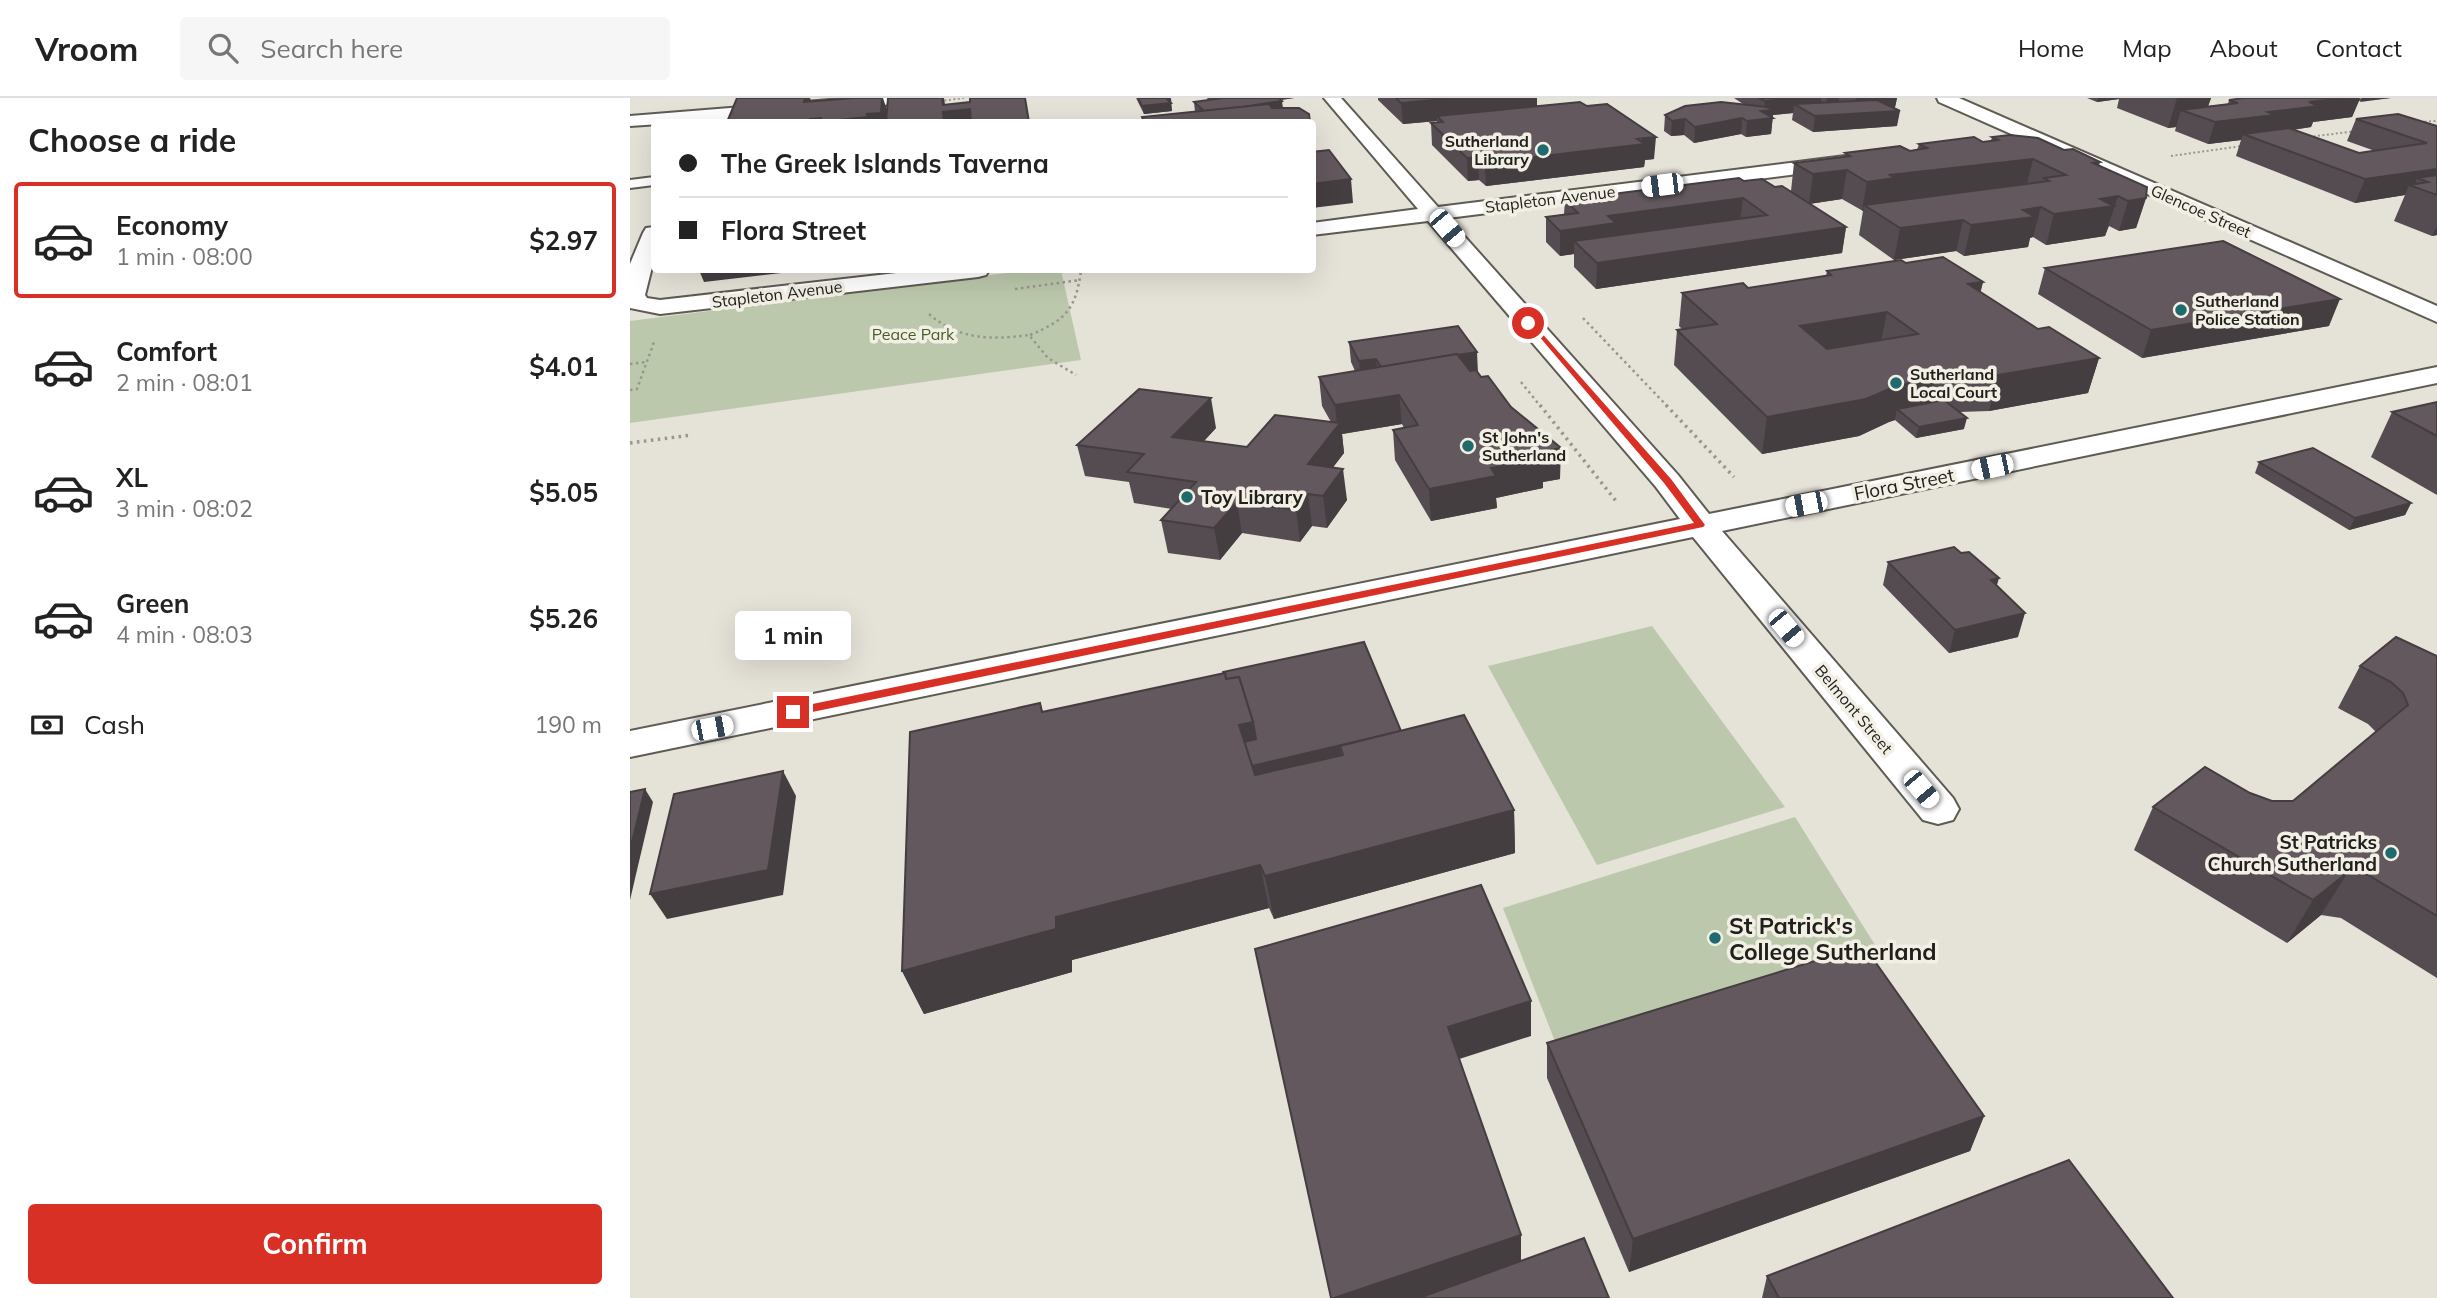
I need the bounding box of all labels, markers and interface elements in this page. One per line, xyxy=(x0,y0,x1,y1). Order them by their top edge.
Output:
search box xyxy=(180,17,670,80)
text: Vroom xyxy=(35,28,138,69)
icon: search xyxy=(204,29,242,67)
text: Search here xyxy=(260,32,403,65)
text: Home xyxy=(2018,33,2084,63)
text: Map xyxy=(2122,33,2172,63)
text: About xyxy=(2210,33,2278,63)
text: Contact xyxy=(2316,33,2402,63)
text: Choose a ride xyxy=(28,120,236,160)
place label: Sutherland Library xyxy=(1445,131,1529,169)
marker: Sutherland Library xyxy=(1535,142,1551,158)
text: The Greek Islands Taverna xyxy=(721,147,1049,180)
car xyxy=(1640,172,1685,198)
street label: Glencoe Street xyxy=(2148,180,2255,242)
street label: Stapleton Avenue xyxy=(1484,181,1616,217)
car xyxy=(1426,205,1469,251)
icon: car xyxy=(32,209,95,272)
text: Economy xyxy=(116,209,228,242)
text: Flora Street xyxy=(721,214,866,247)
text: $2.97 xyxy=(529,224,598,257)
text: 1 min · 08:00 xyxy=(116,242,253,271)
street label: Stapleton Avenue xyxy=(711,276,843,312)
place label: Sutherland Police Station xyxy=(2195,291,2300,329)
marker: Sutherland Police Station xyxy=(2173,302,2189,318)
route start xyxy=(1512,307,1544,339)
park label: Peace Park xyxy=(872,324,955,344)
icon: car xyxy=(32,335,95,398)
text: Comfort xyxy=(116,335,217,368)
text: $4.01 xyxy=(529,350,598,383)
place label: Sutherland Local Court xyxy=(1910,364,1997,402)
text: 2 min · 08:01 xyxy=(116,368,253,397)
marker: Sutherland Local Court xyxy=(1888,375,1904,391)
place label: St John's Sutherland xyxy=(1482,427,1566,465)
marker: St John's Sutherland xyxy=(1460,438,1476,454)
car xyxy=(1970,452,2015,482)
icon: car xyxy=(32,461,95,524)
text: XL xyxy=(116,461,148,494)
street label: Flora Street xyxy=(1852,462,1957,505)
text: $5.05 xyxy=(529,476,598,509)
place label: Toy Library xyxy=(1201,485,1303,509)
marker: Toy Library xyxy=(1179,489,1195,505)
car xyxy=(1784,490,1829,518)
text: 3 min · 08:02 xyxy=(116,494,253,523)
icon: car xyxy=(32,587,95,650)
text: Green xyxy=(116,587,189,620)
text: $5.26 xyxy=(529,602,598,635)
car xyxy=(1765,605,1808,651)
callout: 1 min xyxy=(735,610,851,660)
text: 4 min · 08:03 xyxy=(116,620,253,649)
text: 1 min xyxy=(763,621,823,650)
street label: Belmont Street xyxy=(1811,660,1897,758)
route end xyxy=(777,696,809,728)
icon: cash xyxy=(28,706,66,744)
text: Cash xyxy=(84,708,145,741)
text: 190 m xyxy=(534,710,602,739)
car xyxy=(690,714,735,742)
car xyxy=(1900,766,1943,812)
place label: St Patricks Church Sutherland xyxy=(2208,830,2377,876)
marker: St Patricks Church Sutherland xyxy=(2383,845,2399,861)
place label: St Patrick's College Sutherland xyxy=(1729,911,1937,966)
marker: St Patrick's College Sutherland xyxy=(1707,930,1723,946)
button: Confirm xyxy=(28,1204,602,1284)

